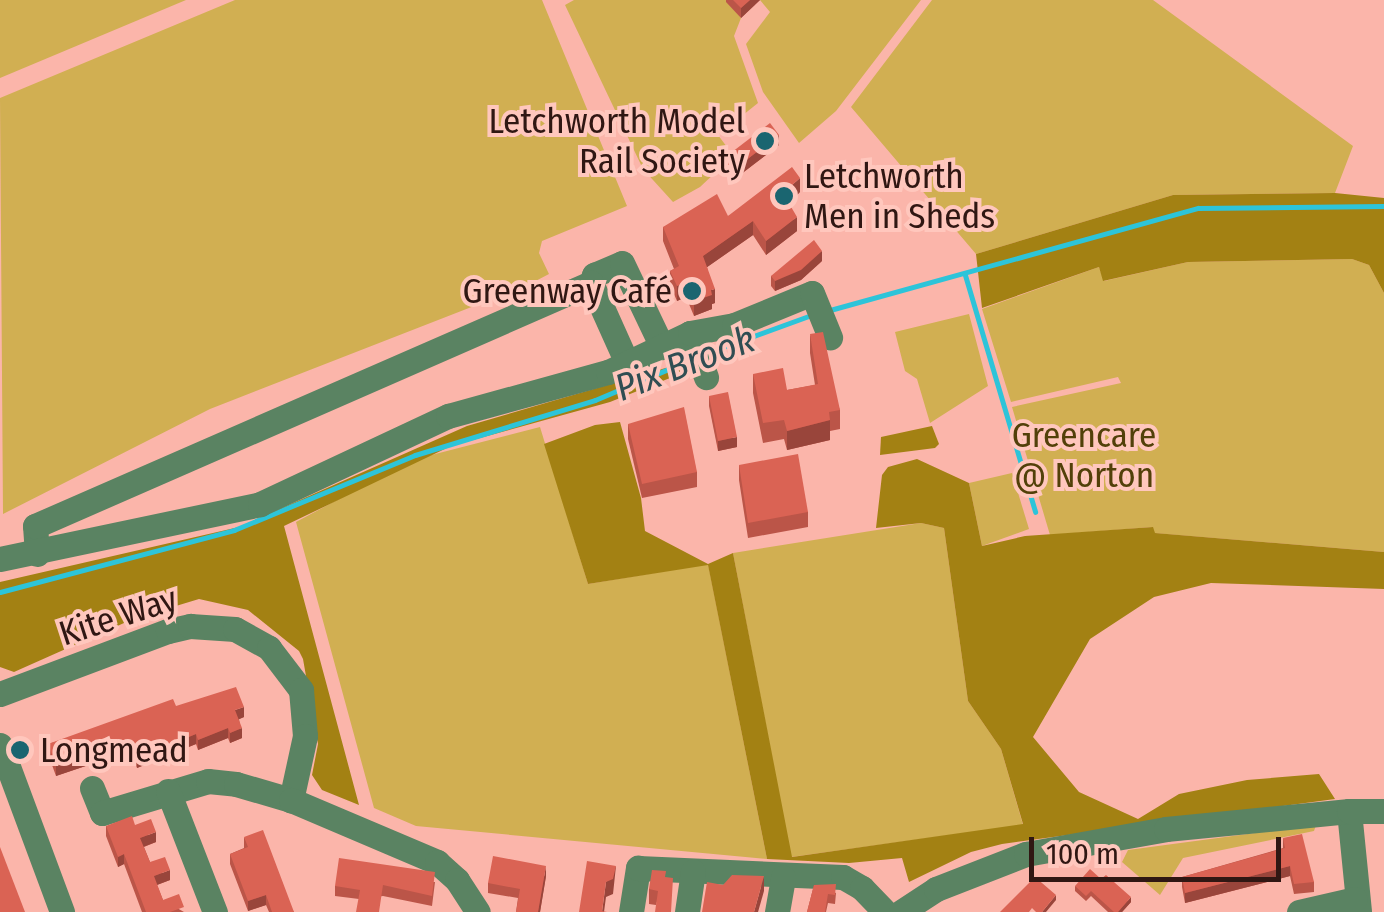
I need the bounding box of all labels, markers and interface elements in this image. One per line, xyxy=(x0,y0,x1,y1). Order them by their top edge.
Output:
place label: Letchworth Model Rail Society xyxy=(488,100,745,182)
marker: Letchworth Model Rail Society xyxy=(754,130,776,152)
place label: Letchworth Men in Sheds xyxy=(804,155,995,237)
marker: Letchworth Men in Sheds xyxy=(773,185,795,207)
place label: Greenway Café xyxy=(463,270,672,312)
marker: Greenway Café xyxy=(681,280,703,302)
water label: Pix Brook xyxy=(609,317,761,411)
park label: Greencare @ Norton xyxy=(1012,414,1156,496)
street label: Kite Way xyxy=(54,577,182,655)
place label: Longmead xyxy=(40,729,188,771)
marker: Longmead xyxy=(9,739,31,761)
scale bar xyxy=(1034,817,1286,879)
text: 100 m xyxy=(1046,836,1119,872)

